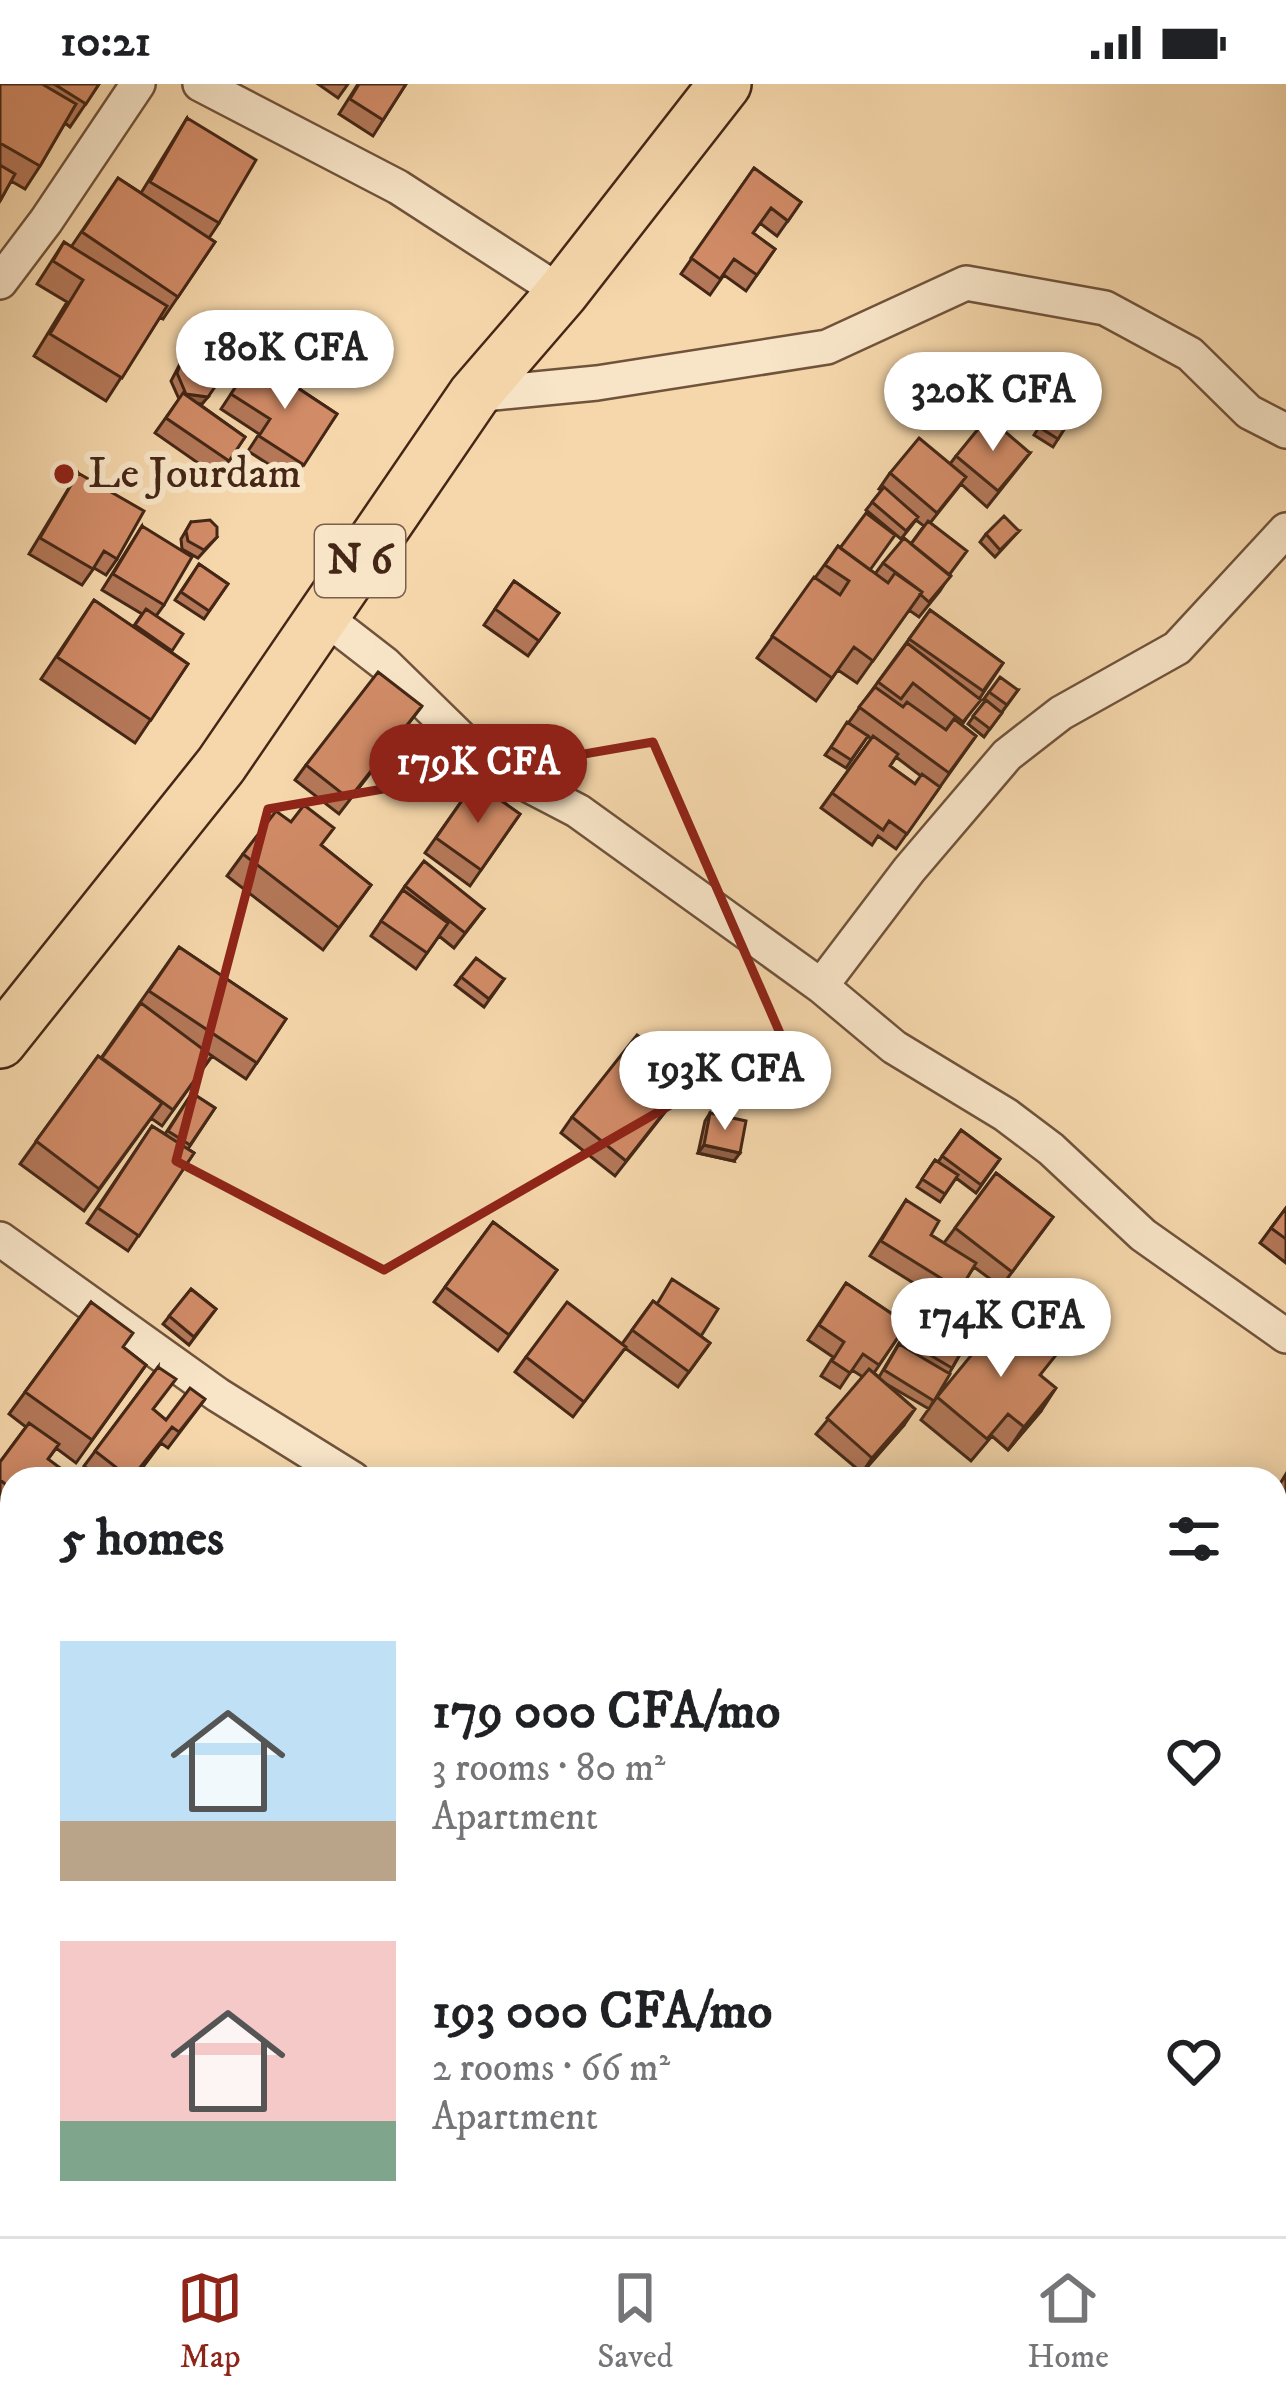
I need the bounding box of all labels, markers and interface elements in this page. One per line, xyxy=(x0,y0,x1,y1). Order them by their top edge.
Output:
text: 10:21 xyxy=(60,14,151,70)
pin: 180K CFA xyxy=(161,310,409,412)
text: 180K CFA xyxy=(203,324,367,373)
pin: 320K CFA xyxy=(869,352,1117,454)
text: 320K CFA xyxy=(911,366,1075,415)
place label: Le Jourdam xyxy=(88,446,301,502)
marker: Le Jourdam xyxy=(51,461,77,487)
road number: N 6 xyxy=(315,525,405,597)
pin: 179K CFA xyxy=(354,724,602,826)
text: 179K CFA xyxy=(396,738,560,787)
pin: 193K CFA xyxy=(601,1031,849,1133)
text: 193K CFA xyxy=(646,1045,804,1094)
pin: 174K CFA xyxy=(877,1278,1125,1380)
text: 174K CFA xyxy=(918,1292,1084,1341)
icon: filters xyxy=(1161,1506,1227,1572)
text: 5 homes xyxy=(60,1507,224,1571)
text: 179 000 CFA/mo xyxy=(432,1680,780,1744)
icon: home xyxy=(156,1689,300,1833)
icon: heart xyxy=(1161,1728,1227,1794)
text: 3 rooms · 80 m² xyxy=(432,1744,665,1793)
text: Apartment xyxy=(432,1793,598,1842)
text: 193 000 CFA/mo xyxy=(432,1980,772,2044)
icon: home xyxy=(156,1989,300,2133)
icon: heart xyxy=(1161,2028,1227,2094)
text: 2 rooms · 66 m² xyxy=(432,2044,670,2093)
text: Apartment xyxy=(432,2093,598,2142)
tab: Map xyxy=(177,2265,243,2378)
tab: Saved xyxy=(597,2265,673,2378)
tab: Home xyxy=(1027,2265,1109,2378)

